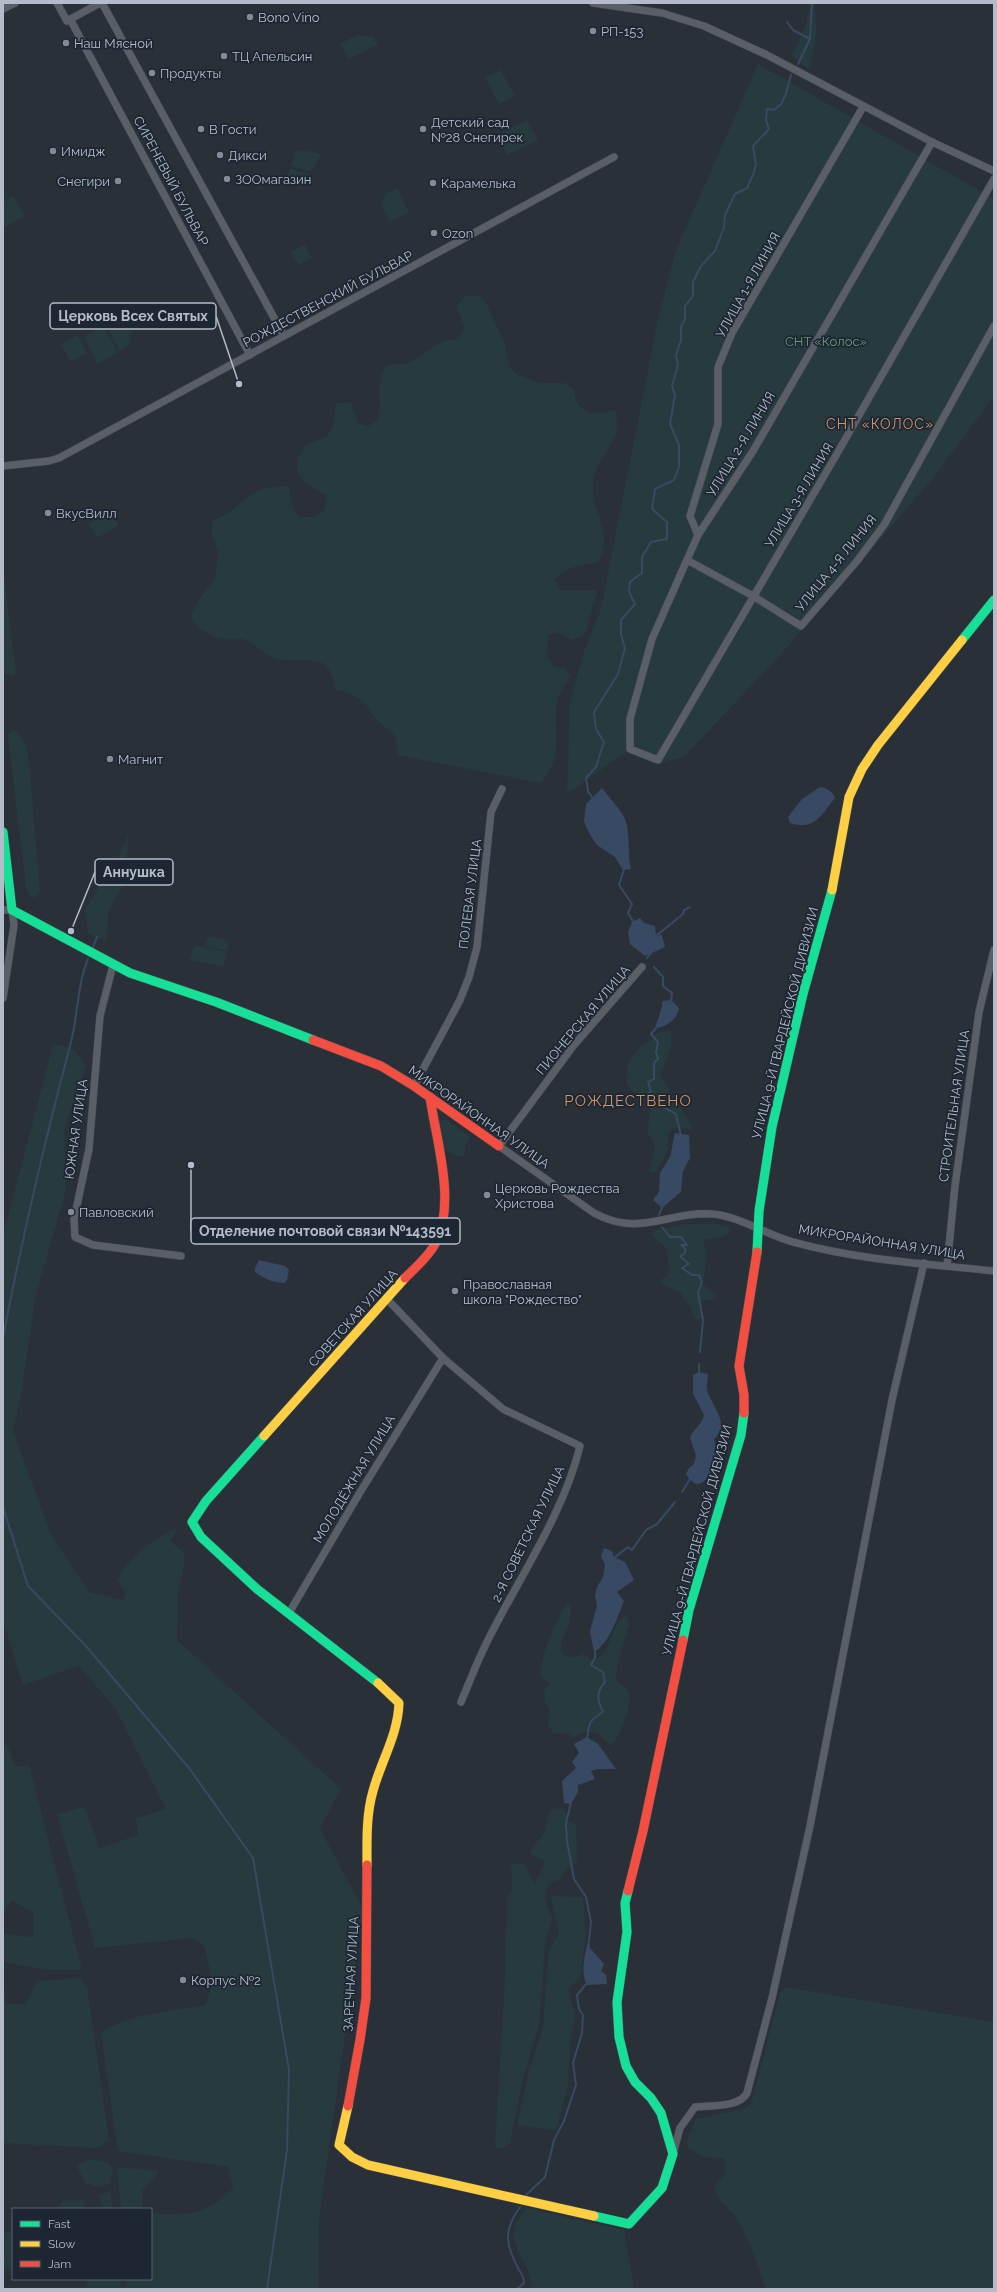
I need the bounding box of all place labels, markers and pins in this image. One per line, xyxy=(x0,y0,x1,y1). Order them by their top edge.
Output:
place label: Bono Vino xyxy=(258,10,320,25)
marker: Bono Vino xyxy=(245,12,255,22)
place label: РП-153 xyxy=(601,24,643,39)
marker: РП-153 xyxy=(588,26,598,36)
place label: Наш Мясной xyxy=(74,36,153,51)
marker: Наш Мясной xyxy=(61,38,71,48)
place label: ТЦ Апельсин xyxy=(232,49,312,64)
marker: ТЦ Апельсин xyxy=(219,51,229,61)
place label: Продукты xyxy=(160,66,221,81)
marker: Продукты xyxy=(147,68,157,78)
place label: Детский сад №28 Снегирек xyxy=(431,115,523,145)
place label: В Гости xyxy=(209,122,256,137)
marker: В Гости xyxy=(196,124,206,134)
marker: Детский сад №28 Снегирек xyxy=(418,124,428,134)
place label: Имидж xyxy=(61,144,106,159)
marker: Имидж xyxy=(48,146,58,156)
place label: Дикси xyxy=(228,148,267,163)
marker: Дикси xyxy=(215,150,225,160)
place label: ЗООмагазин xyxy=(235,172,311,187)
place label: Снегири xyxy=(57,174,110,189)
marker: ЗООмагазин xyxy=(222,174,232,184)
marker: Снегири xyxy=(113,176,123,186)
place label: Карамелька xyxy=(441,176,516,191)
marker: Карамелька xyxy=(428,178,438,188)
place label: Ozon xyxy=(442,226,473,241)
marker: Ozon xyxy=(429,228,439,238)
callout: Церковь Всех Святых xyxy=(50,303,216,329)
place label: ВкусВилл xyxy=(56,506,117,521)
marker: ВкусВилл xyxy=(43,508,53,518)
place label: Магнит xyxy=(118,752,163,767)
marker: Магнит xyxy=(105,754,115,764)
callout: Аннушка xyxy=(95,859,173,885)
place label: Церковь Рождества Христова xyxy=(495,1181,620,1211)
marker: Церковь Рождества Христова xyxy=(482,1190,492,1200)
place label: Павловский xyxy=(79,1205,154,1220)
marker: Павловский xyxy=(66,1207,76,1217)
callout: Отделение почтовой связи №143591 xyxy=(191,1218,460,1244)
place label: Православная школа "Рождество" xyxy=(463,1277,582,1307)
marker: Православная школа "Рождество" xyxy=(450,1286,460,1296)
place label: Корпус №2 xyxy=(191,1973,261,1988)
marker: Корпус №2 xyxy=(178,1975,188,1985)

